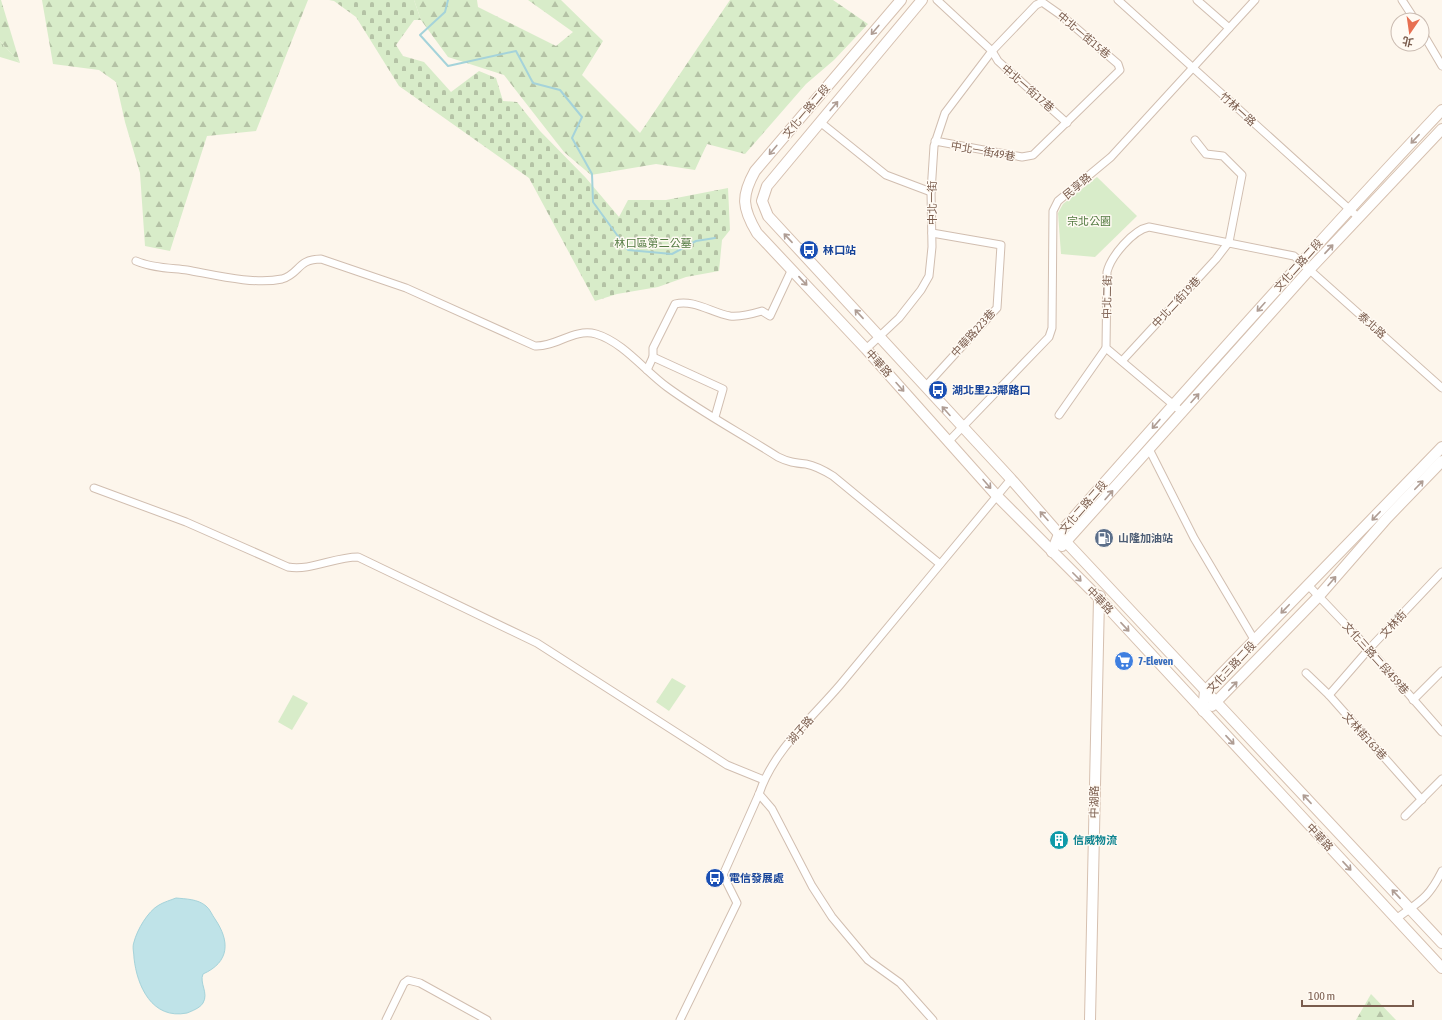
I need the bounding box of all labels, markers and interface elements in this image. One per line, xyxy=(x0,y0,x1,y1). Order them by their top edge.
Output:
street label: 中北一街15巷 xyxy=(1055,9,1113,61)
north arrow xyxy=(1390,12,1430,52)
one-way arrow xyxy=(871,24,880,35)
text: 北 xyxy=(1401,35,1414,49)
street label: 中北一街17巷 xyxy=(999,62,1057,114)
street label: 文化一路二段 xyxy=(780,82,832,140)
street label: 竹林一路 xyxy=(1218,90,1258,128)
one-way arrow xyxy=(829,100,838,111)
one-way arrow xyxy=(1410,134,1420,144)
street label: 中北一街49巷 xyxy=(950,139,1016,163)
one-way arrow xyxy=(768,145,778,155)
street label: 民享路 xyxy=(1061,171,1093,201)
street label: 中北一街 xyxy=(926,181,938,225)
park label: 宗北公園 xyxy=(1067,215,1111,227)
one-way arrow xyxy=(783,233,793,243)
street label: 文化二路二段 xyxy=(1271,236,1325,294)
park label: 林口區第二公墓 xyxy=(615,237,692,249)
bus stop icon: 林口站 xyxy=(798,239,820,261)
place label: 林口站 xyxy=(823,244,856,256)
one-way arrow xyxy=(1324,244,1334,254)
street label: 中北二街19巷 xyxy=(1149,274,1203,330)
street label: 中北二街 xyxy=(1101,275,1113,319)
one-way arrow xyxy=(798,276,808,286)
one-way arrow xyxy=(1257,301,1266,311)
street label: 中華路223巷 xyxy=(949,307,997,359)
one-way arrow xyxy=(854,309,864,319)
street label: 泰北路 xyxy=(1356,310,1388,340)
street label: 中華路 xyxy=(864,347,894,379)
bus stop icon: 湖北里2.3鄰路口 xyxy=(927,379,949,401)
one-way arrow xyxy=(895,382,905,392)
place label: 湖北里2.3鄰路口 xyxy=(952,384,1030,396)
one-way arrow xyxy=(1190,393,1199,403)
one-way arrow xyxy=(942,406,951,416)
one-way arrow xyxy=(1151,419,1160,430)
street label: 文化二路二段 xyxy=(1057,478,1109,536)
one-way arrow xyxy=(982,479,991,489)
one-way arrow xyxy=(1414,480,1424,490)
one-way arrow xyxy=(1104,490,1113,500)
one-way arrow xyxy=(1371,511,1381,521)
one-way arrow xyxy=(1040,512,1049,522)
fuel station icon: 山隆加油站 xyxy=(1093,527,1115,549)
place label: 山隆加油站 xyxy=(1118,532,1173,544)
one-way arrow xyxy=(1073,572,1082,582)
one-way arrow xyxy=(1327,576,1336,587)
street label: 中華路 xyxy=(1084,584,1116,616)
one-way arrow xyxy=(1281,604,1290,614)
street label: 文林街 xyxy=(1377,608,1409,640)
street label: 文化三路二段459巷 xyxy=(1341,620,1411,696)
one-way arrow xyxy=(1120,622,1130,632)
street label: 文化三路二段 xyxy=(1204,639,1258,695)
supermarket icon: 7-Eleven xyxy=(1113,650,1135,672)
place label: 7-Eleven xyxy=(1138,655,1173,667)
one-way arrow xyxy=(1228,681,1238,691)
street label: 文林街163巷 xyxy=(1341,710,1389,762)
street label: 湖子路 xyxy=(785,714,815,746)
one-way arrow xyxy=(1225,734,1234,744)
street label: 中湖路 xyxy=(1088,785,1100,819)
one-way arrow xyxy=(1303,794,1312,804)
street label: 中華路 xyxy=(1304,821,1336,853)
building icon: 信威物流 xyxy=(1048,829,1070,851)
place label: 信威物流 xyxy=(1073,834,1117,846)
one-way arrow xyxy=(1342,861,1352,871)
bus stop icon: 電信發展處 xyxy=(704,867,726,889)
place label: 電信發展處 xyxy=(729,872,784,884)
one-way arrow xyxy=(1391,889,1401,899)
scale bar xyxy=(1302,982,1413,1008)
text: 100 m xyxy=(1308,989,1335,1003)

